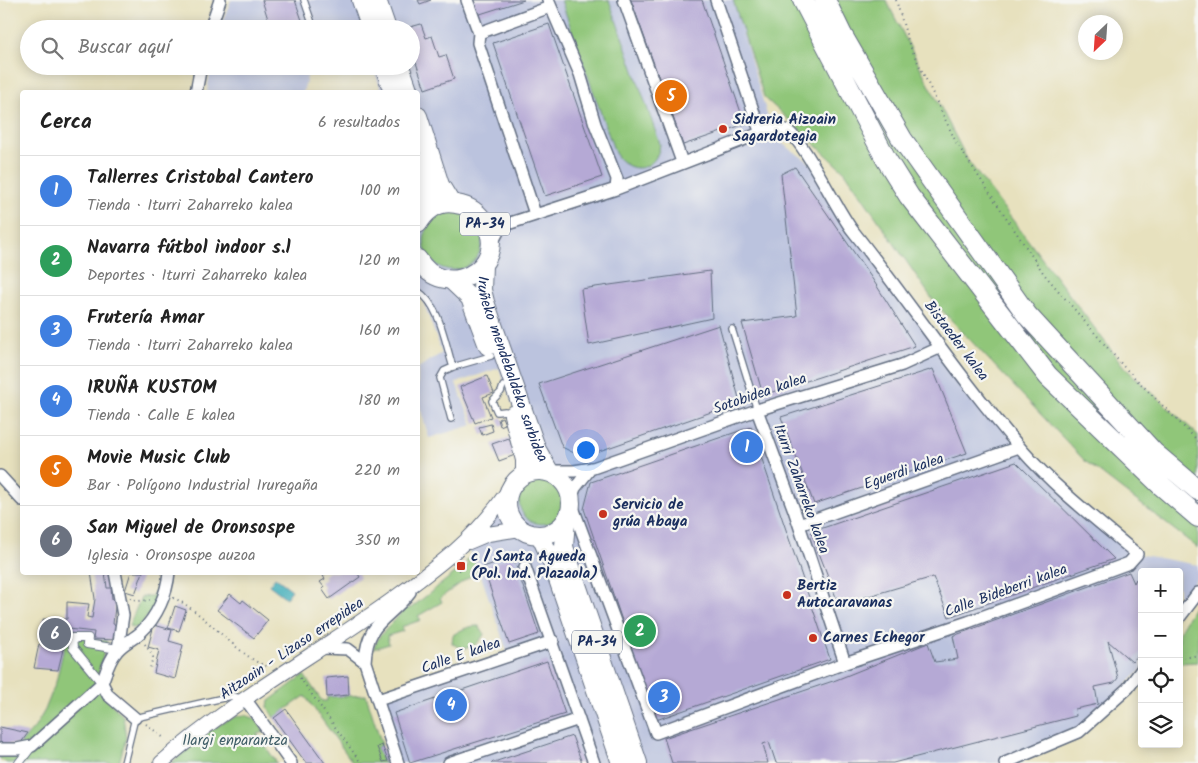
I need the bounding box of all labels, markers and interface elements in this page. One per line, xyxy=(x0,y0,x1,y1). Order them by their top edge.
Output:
north arrow xyxy=(1078,15,1123,60)
search box xyxy=(20,20,420,75)
text: Buscar aquí xyxy=(78,33,170,63)
icon: search xyxy=(38,34,66,62)
pin: 5 xyxy=(655,77,687,115)
text: Cerca xyxy=(40,106,92,139)
place label: Sidreria Aizoain Sagardotegia xyxy=(733,108,836,149)
text: 6 resultados xyxy=(318,110,400,135)
marker: Sidreria Aizoain Sagardotegia xyxy=(717,123,729,135)
text: Tallerres Cristobal Cantero xyxy=(87,163,313,193)
text: 1 xyxy=(54,178,58,203)
text: 100 m xyxy=(360,178,400,203)
text: Tienda · Iturri Zaharreko kalea xyxy=(87,193,293,218)
road number: PA-34 xyxy=(460,212,510,235)
text: Navarra fútbol indoor s.l xyxy=(87,233,291,263)
text: 2 xyxy=(51,248,61,273)
text: 120 m xyxy=(359,248,400,273)
text: Deportes · Iturri Zaharreko kalea xyxy=(87,263,307,288)
street label: Iruñeko mendebaldeko sarbidea xyxy=(470,275,554,467)
street label: Bistaeder kalea xyxy=(918,295,994,387)
text: Frutería Amar xyxy=(87,303,204,333)
text: 3 xyxy=(52,318,60,343)
text: 160 m xyxy=(359,318,400,343)
text: Tienda · Iturri Zaharreko kalea xyxy=(87,333,293,358)
street label: Sotobidea kalea xyxy=(710,367,810,421)
text: IRUÑA KUSTOM xyxy=(87,373,217,403)
text: 4 xyxy=(52,388,60,413)
text: 180 m xyxy=(358,388,400,413)
text: Tienda · Calle E kalea xyxy=(87,403,235,428)
street label: Iturri Zaharreko kalea xyxy=(766,421,836,557)
pin: 1 xyxy=(731,428,763,466)
your location xyxy=(573,437,599,463)
text: Movie Music Club xyxy=(87,443,230,473)
street label: Eguerdi kalea xyxy=(861,447,947,497)
text: 5 xyxy=(52,458,60,483)
text: 220 m xyxy=(354,458,400,483)
text: Bar · Polígono Industrial Iruregaña xyxy=(87,473,318,498)
place label: Servicio de grúa Abaya xyxy=(612,493,688,534)
marker: Servicio de grúa Abaya xyxy=(597,508,609,520)
text: San Miguel de Oronsospe xyxy=(87,513,295,543)
text: 6 xyxy=(52,528,60,553)
text: 350 m xyxy=(355,528,400,553)
text: Iglesia · Oronsospe auzoa xyxy=(87,543,255,568)
place label: c / Santa Agueda (Pol. Ind. Plazaola) xyxy=(471,545,598,586)
street label: Calle Bideberri kalea xyxy=(941,558,1071,624)
marker: c / Santa Agueda (Pol. Ind. Plazaola) xyxy=(455,560,467,572)
map controls xyxy=(1138,568,1183,748)
button: + xyxy=(1138,568,1183,613)
place label: Bertiz Autocaravanas xyxy=(797,574,892,615)
marker: Bertiz Autocaravanas xyxy=(781,589,793,601)
street label: Aitzoain - Lizaso errepidea xyxy=(215,592,369,706)
pin: 2 xyxy=(624,612,656,650)
button: − xyxy=(1138,613,1183,658)
pin: 6 xyxy=(39,615,71,653)
place label: Carnes Echegor xyxy=(823,626,925,650)
road number: PA-34 xyxy=(572,630,622,654)
street label: Calle E kalea xyxy=(418,631,504,681)
marker: Carnes Echegor xyxy=(807,632,819,644)
button: locate xyxy=(1138,658,1183,703)
pin: 3 xyxy=(648,678,680,716)
pin: 4 xyxy=(435,686,467,724)
button: layers xyxy=(1138,703,1183,748)
park label: Ilargi enparantza xyxy=(182,729,288,753)

